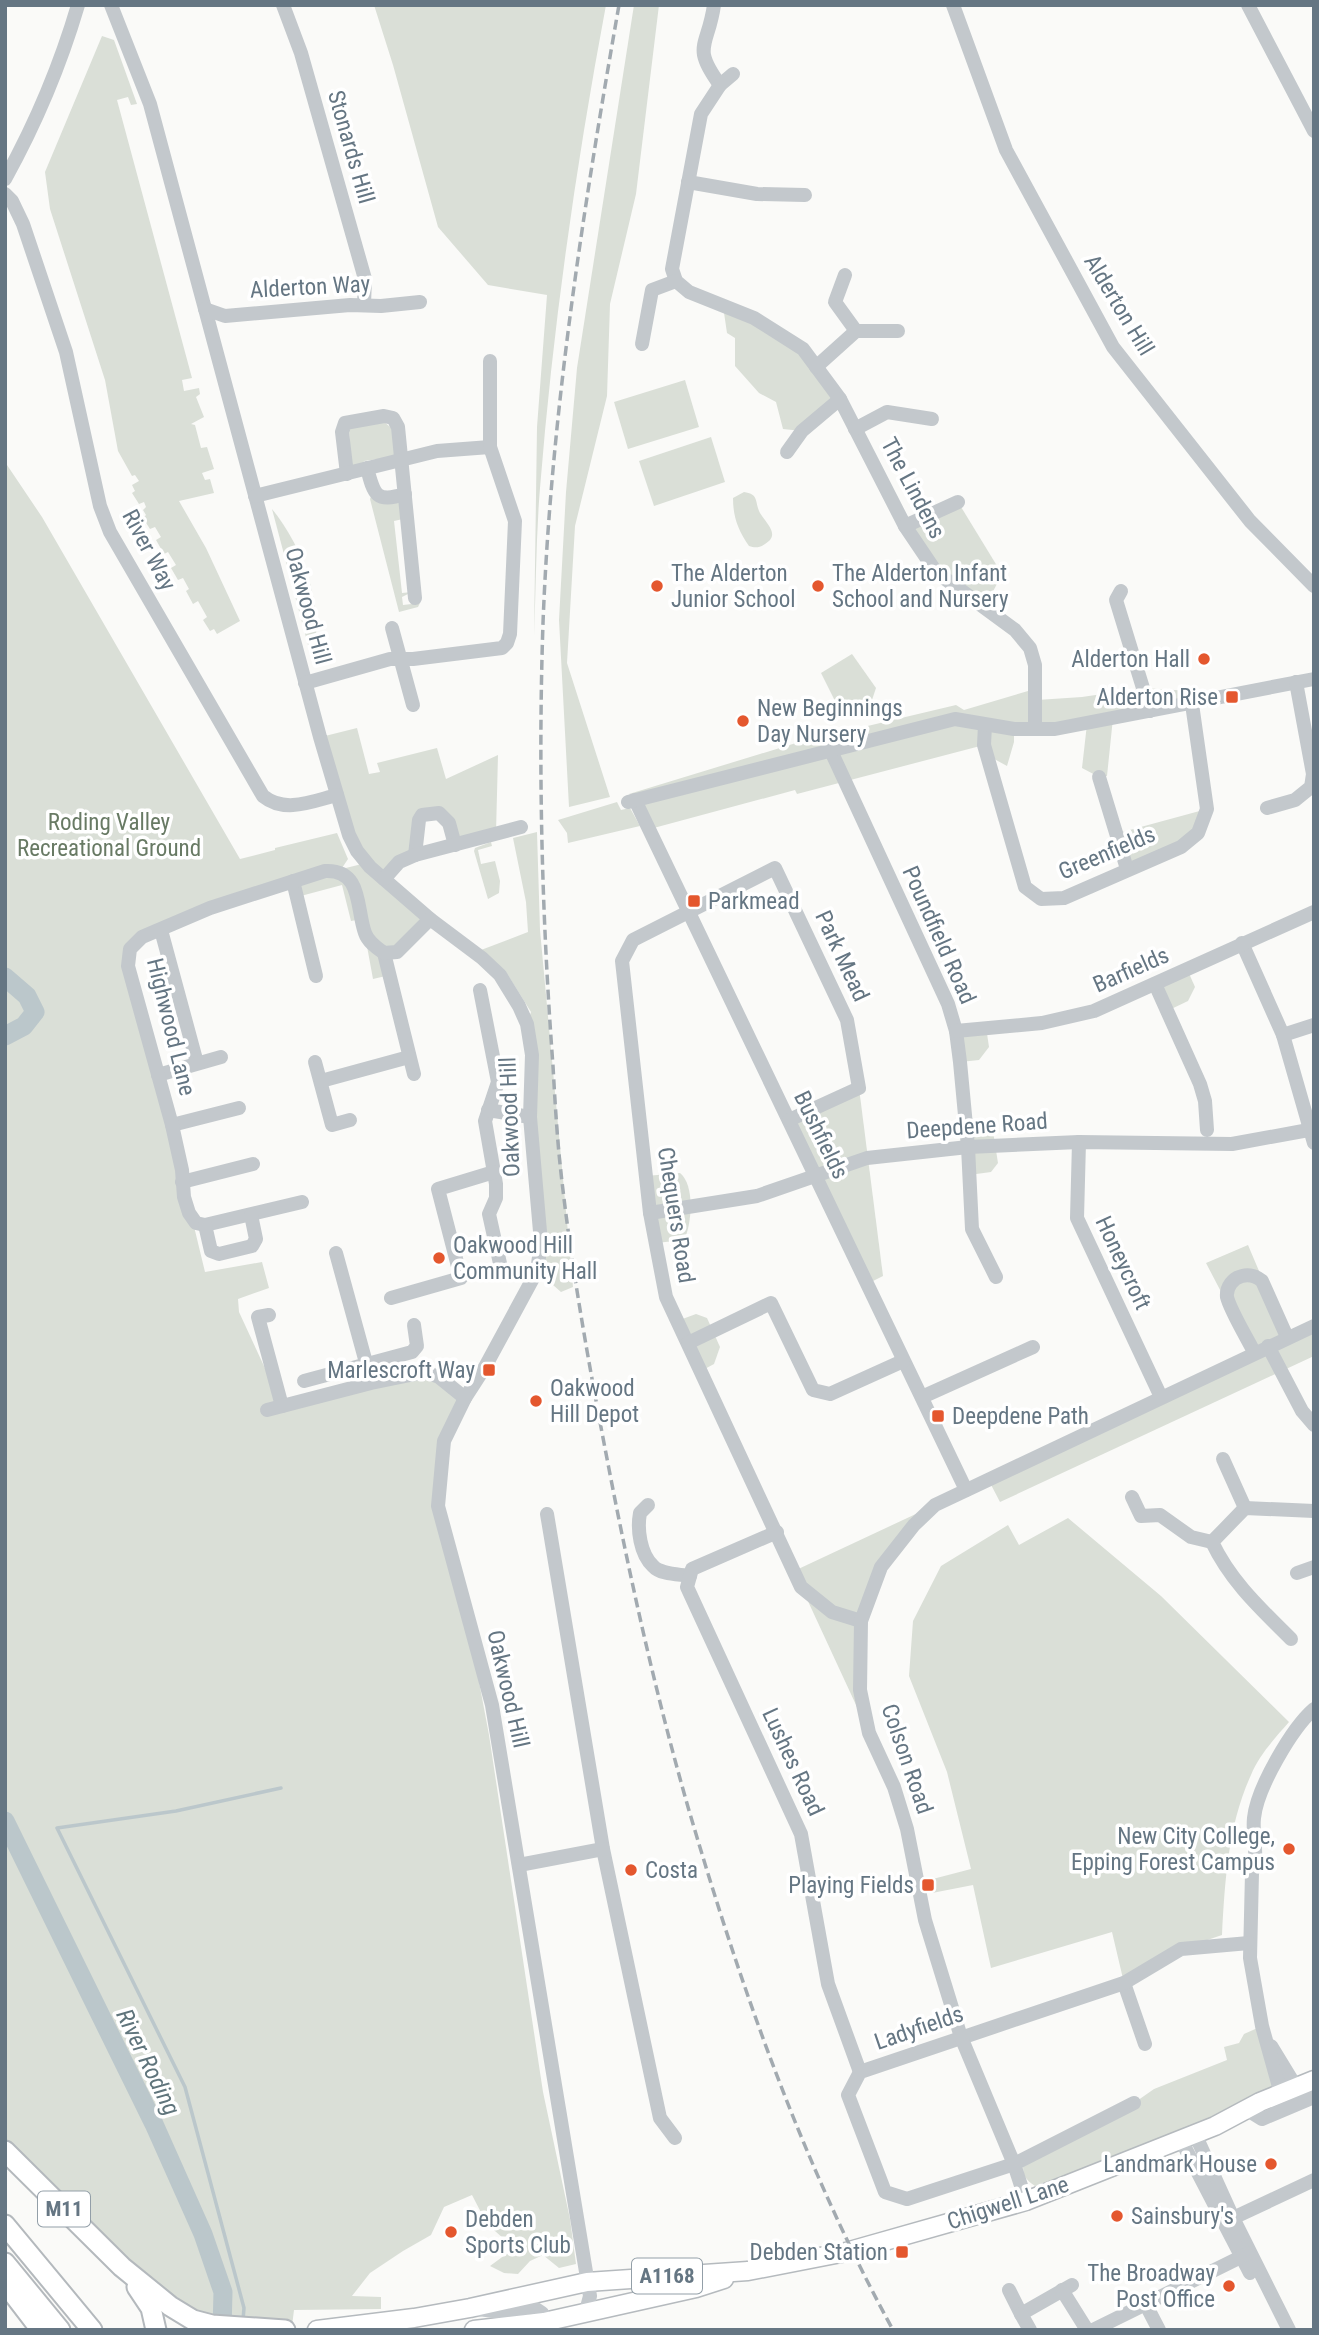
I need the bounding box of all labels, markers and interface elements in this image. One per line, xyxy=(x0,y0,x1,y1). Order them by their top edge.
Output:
street label: Stonards Hill xyxy=(322,87,380,207)
street label: Alderton Hill xyxy=(1078,250,1160,360)
street label: Alderton Way xyxy=(249,270,371,304)
street label: The Lindens xyxy=(875,433,951,543)
street label: River Way xyxy=(116,505,182,595)
street label: Oakwood Hill xyxy=(279,545,337,667)
place label: The Alderton Junior School xyxy=(671,560,796,613)
place label: The Alderton Infant School and Nursery xyxy=(832,560,1009,613)
marker: The Alderton Junior School xyxy=(649,578,665,594)
marker: The Alderton Infant School and Nursery xyxy=(810,578,826,594)
place label: Alderton Hall xyxy=(1071,646,1190,673)
marker: Alderton Hall xyxy=(1196,651,1212,667)
place label: Alderton Rise xyxy=(1096,684,1218,711)
marker: Alderton Rise xyxy=(1224,689,1240,705)
place label: New Beginnings Day Nursery xyxy=(757,695,903,748)
marker: New Beginnings Day Nursery xyxy=(735,713,751,729)
park label: Roding Valley Recreational Ground xyxy=(17,809,201,862)
street label: Greenfields xyxy=(1055,821,1159,885)
street label: Poundfield Road xyxy=(897,862,981,1008)
place label: Parkmead xyxy=(708,888,800,915)
marker: Parkmead xyxy=(686,893,702,909)
street label: Park Mead xyxy=(809,906,875,1006)
street label: Barfields xyxy=(1089,941,1173,999)
street label: Highwood Lane xyxy=(141,956,201,1098)
street label: Oakwood Hill xyxy=(494,1057,526,1177)
street label: Bushfields xyxy=(788,1087,854,1183)
street label: Deepdene Road xyxy=(905,1108,1049,1144)
street label: Chequers Road xyxy=(652,1145,700,1285)
street label: Honeycroft xyxy=(1090,1212,1156,1314)
place label: Oakwood Hill Community Hall xyxy=(453,1232,597,1285)
marker: Oakwood Hill Community Hall xyxy=(431,1250,447,1266)
place label: Marlescroft Way xyxy=(327,1357,475,1384)
marker: Marlescroft Way xyxy=(481,1362,497,1378)
place label: Oakwood Hill Depot xyxy=(550,1375,639,1428)
marker: Oakwood Hill Depot xyxy=(528,1393,544,1409)
place label: Deepdene Path xyxy=(952,1403,1089,1430)
marker: Deepdene Path xyxy=(930,1408,946,1424)
street label: Oakwood Hill xyxy=(481,1627,535,1751)
street label: Colson Road xyxy=(876,1700,938,1818)
street label: Lushes Road xyxy=(756,1704,830,1820)
place label: New City College, Epping Forest Campus xyxy=(1071,1823,1275,1876)
marker: New City College, Epping Forest Campus xyxy=(1281,1841,1297,1857)
place label: Costa xyxy=(645,1857,698,1884)
marker: Costa xyxy=(623,1862,639,1878)
place label: Playing Fields xyxy=(788,1872,914,1899)
marker: Playing Fields xyxy=(920,1877,936,1893)
street label: Ladyfields xyxy=(871,2000,967,2056)
water label: River Roding xyxy=(110,2004,186,2120)
place label: Landmark House xyxy=(1103,2151,1257,2178)
marker: Landmark House xyxy=(1263,2156,1279,2172)
street label: Chigwell Lane xyxy=(944,2171,1072,2235)
road number: M11 xyxy=(38,2192,90,2226)
place label: Sainsbury's xyxy=(1131,2203,1234,2230)
place label: Debden Sports Club xyxy=(465,2206,571,2259)
marker: Sainsbury's xyxy=(1109,2208,1125,2224)
marker: Debden Sports Club xyxy=(443,2224,459,2240)
place label: Debden Station xyxy=(750,2239,888,2266)
marker: Debden Station xyxy=(894,2244,910,2260)
road number: A1168 xyxy=(632,2258,702,2294)
place label: The Broadway Post Office xyxy=(1087,2260,1215,2313)
marker: The Broadway Post Office xyxy=(1221,2278,1237,2294)

